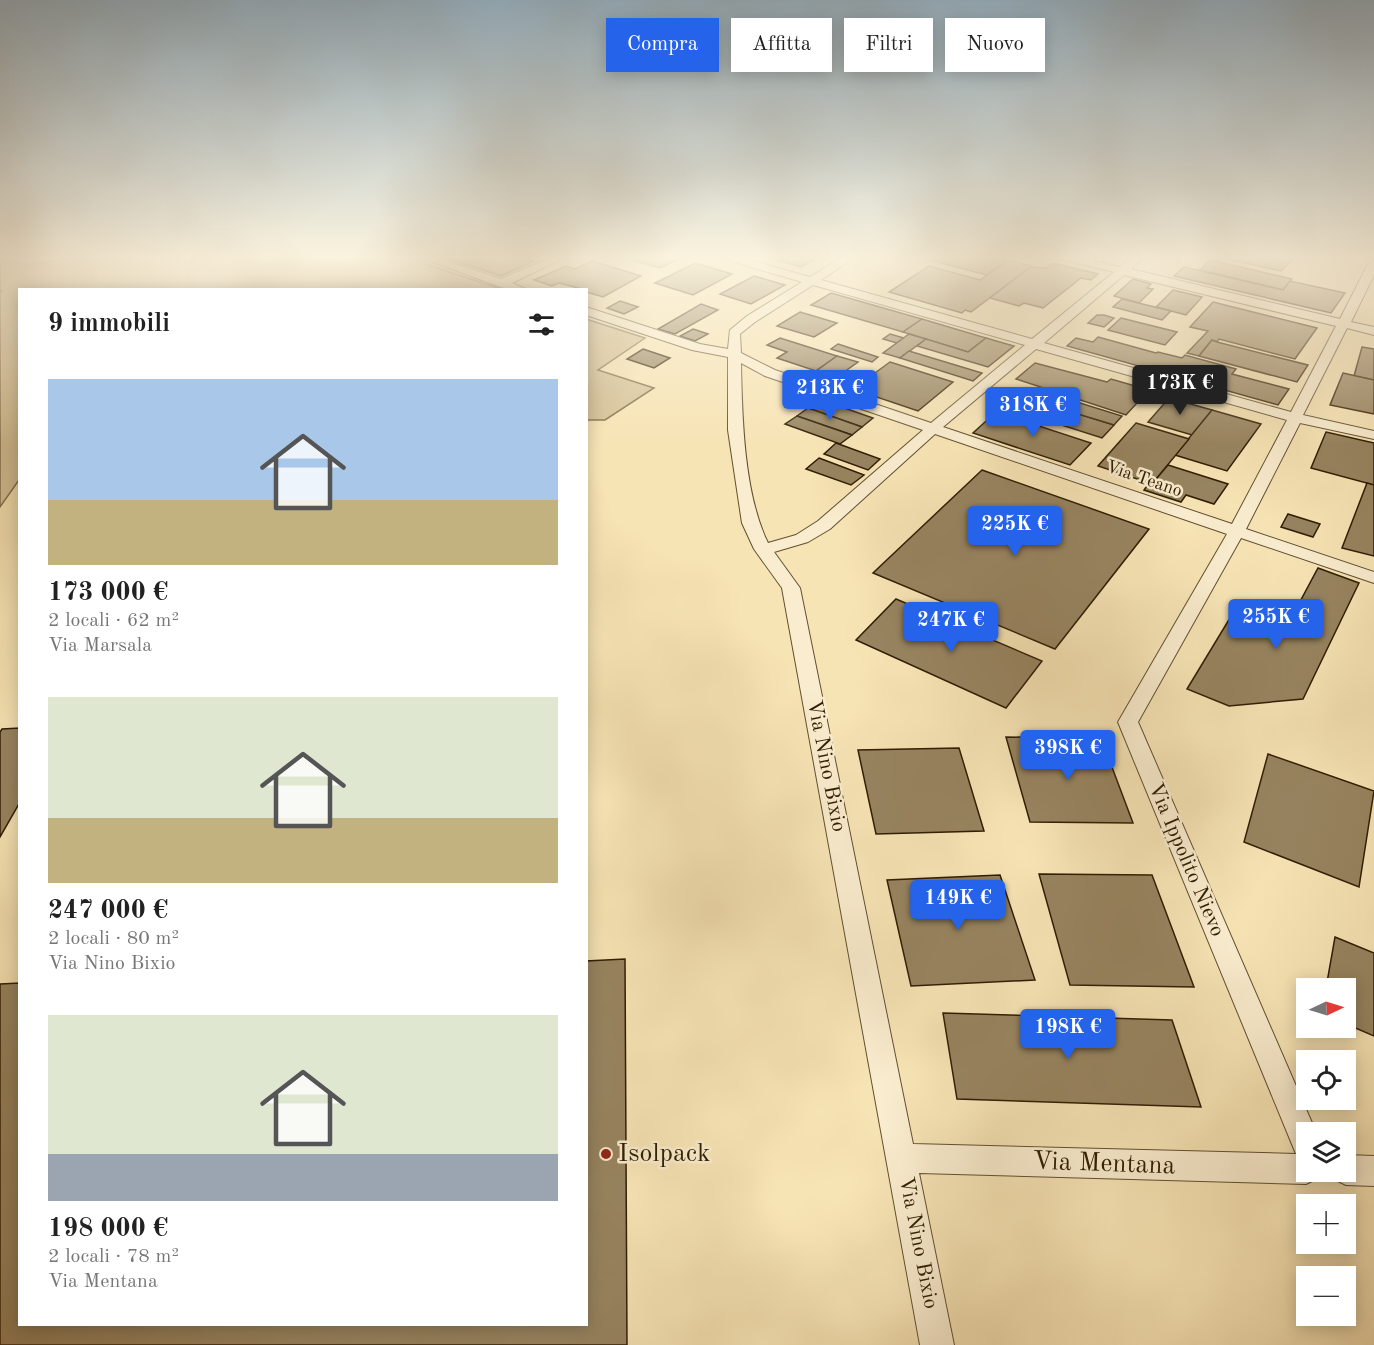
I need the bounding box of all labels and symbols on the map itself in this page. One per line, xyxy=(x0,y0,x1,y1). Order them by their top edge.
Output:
pin: 173K € xyxy=(1131,365,1229,416)
pin: 213K € xyxy=(781,370,879,421)
pin: 318K € xyxy=(984,387,1082,438)
street label: Via Teano xyxy=(1104,458,1185,500)
pin: 225K € xyxy=(966,506,1064,557)
pin: 255K € xyxy=(1227,599,1325,650)
pin: 247K € xyxy=(902,602,1000,653)
street label: Via Nino Bixio xyxy=(803,698,849,834)
pin: 398K € xyxy=(1019,730,1117,781)
street label: Via Ippolito Nievo xyxy=(1144,780,1228,940)
pin: 149K € xyxy=(909,880,1007,931)
north arrow xyxy=(1296,978,1356,1038)
pin: 198K € xyxy=(1019,1009,1117,1060)
place label: Isolpack xyxy=(618,1141,711,1167)
marker: Isolpack xyxy=(599,1147,613,1161)
street label: Via Mentana xyxy=(1032,1149,1176,1179)
street label: Via Nino Bixio xyxy=(895,1175,941,1311)

